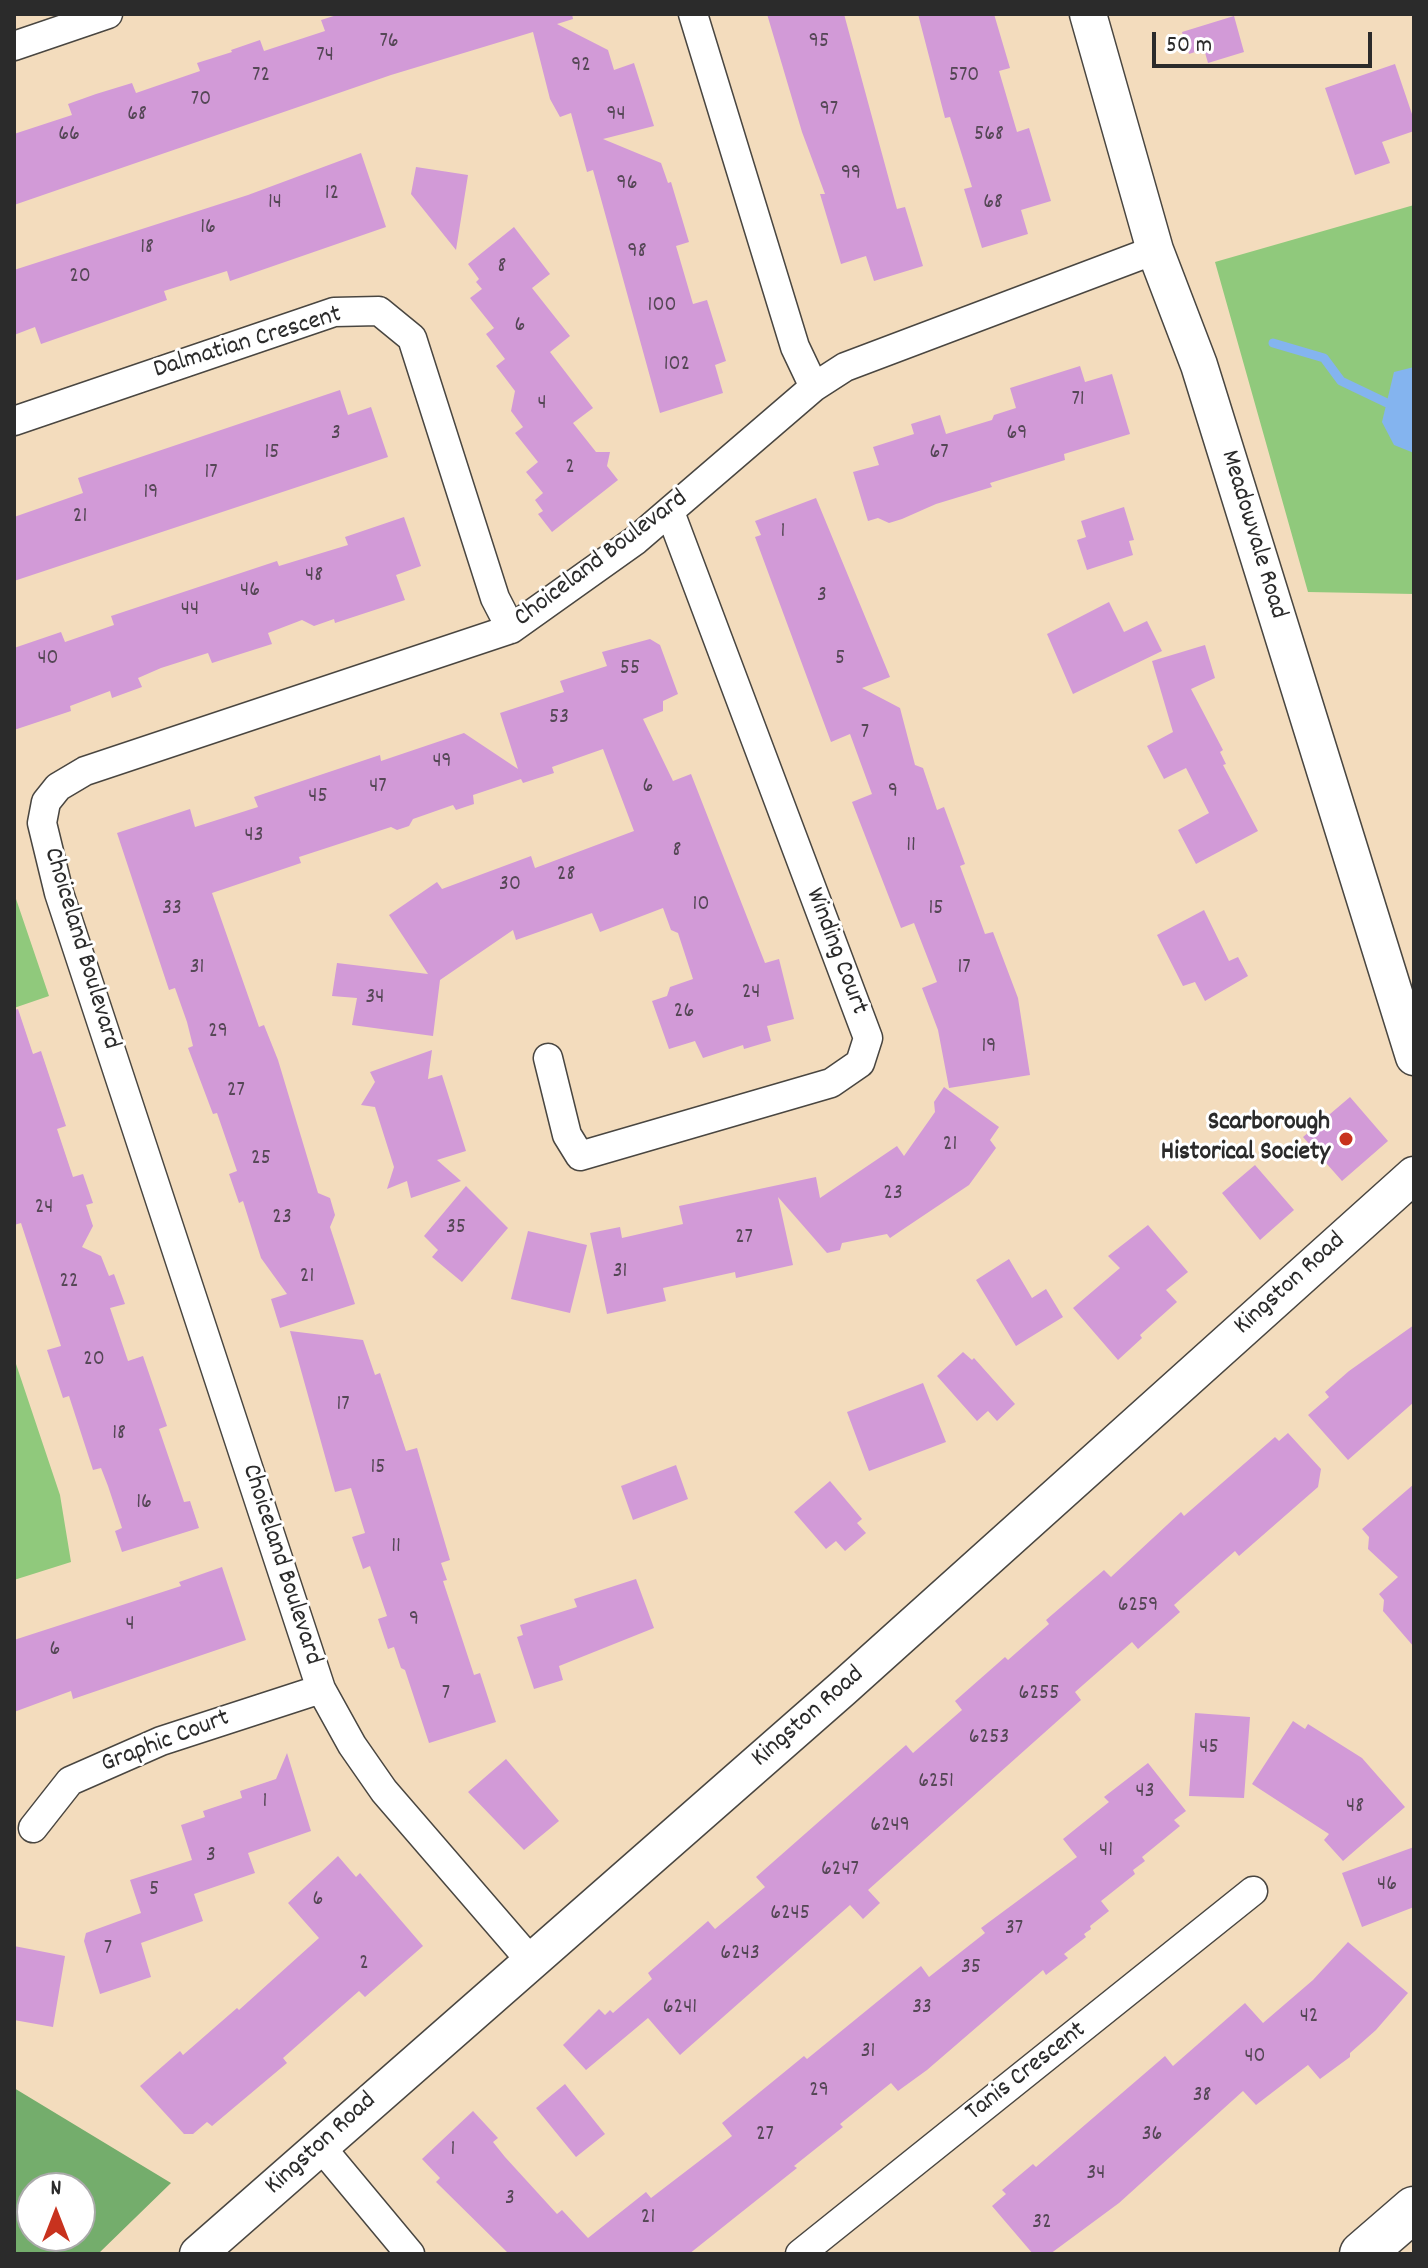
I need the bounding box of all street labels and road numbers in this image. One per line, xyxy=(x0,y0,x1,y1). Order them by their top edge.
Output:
street label: Dalmatian Crescent xyxy=(150,301,346,387)
street label: Meadowvale Road xyxy=(1212,447,1292,623)
street label: Choiceland Boulevard xyxy=(509,485,695,635)
street label: Choiceland Boulevard xyxy=(35,844,125,1054)
street label: Winding Court xyxy=(797,884,873,1020)
street label: Kingston Road xyxy=(1229,1227,1353,1343)
street label: Choiceland Boulevard xyxy=(233,1461,327,1669)
street label: Kingston Road xyxy=(746,1661,872,1775)
street label: Graphic Court xyxy=(97,1704,235,1782)
street label: Tanis Crescent xyxy=(960,2016,1094,2130)
street label: Kingston Road xyxy=(260,2087,384,2203)

